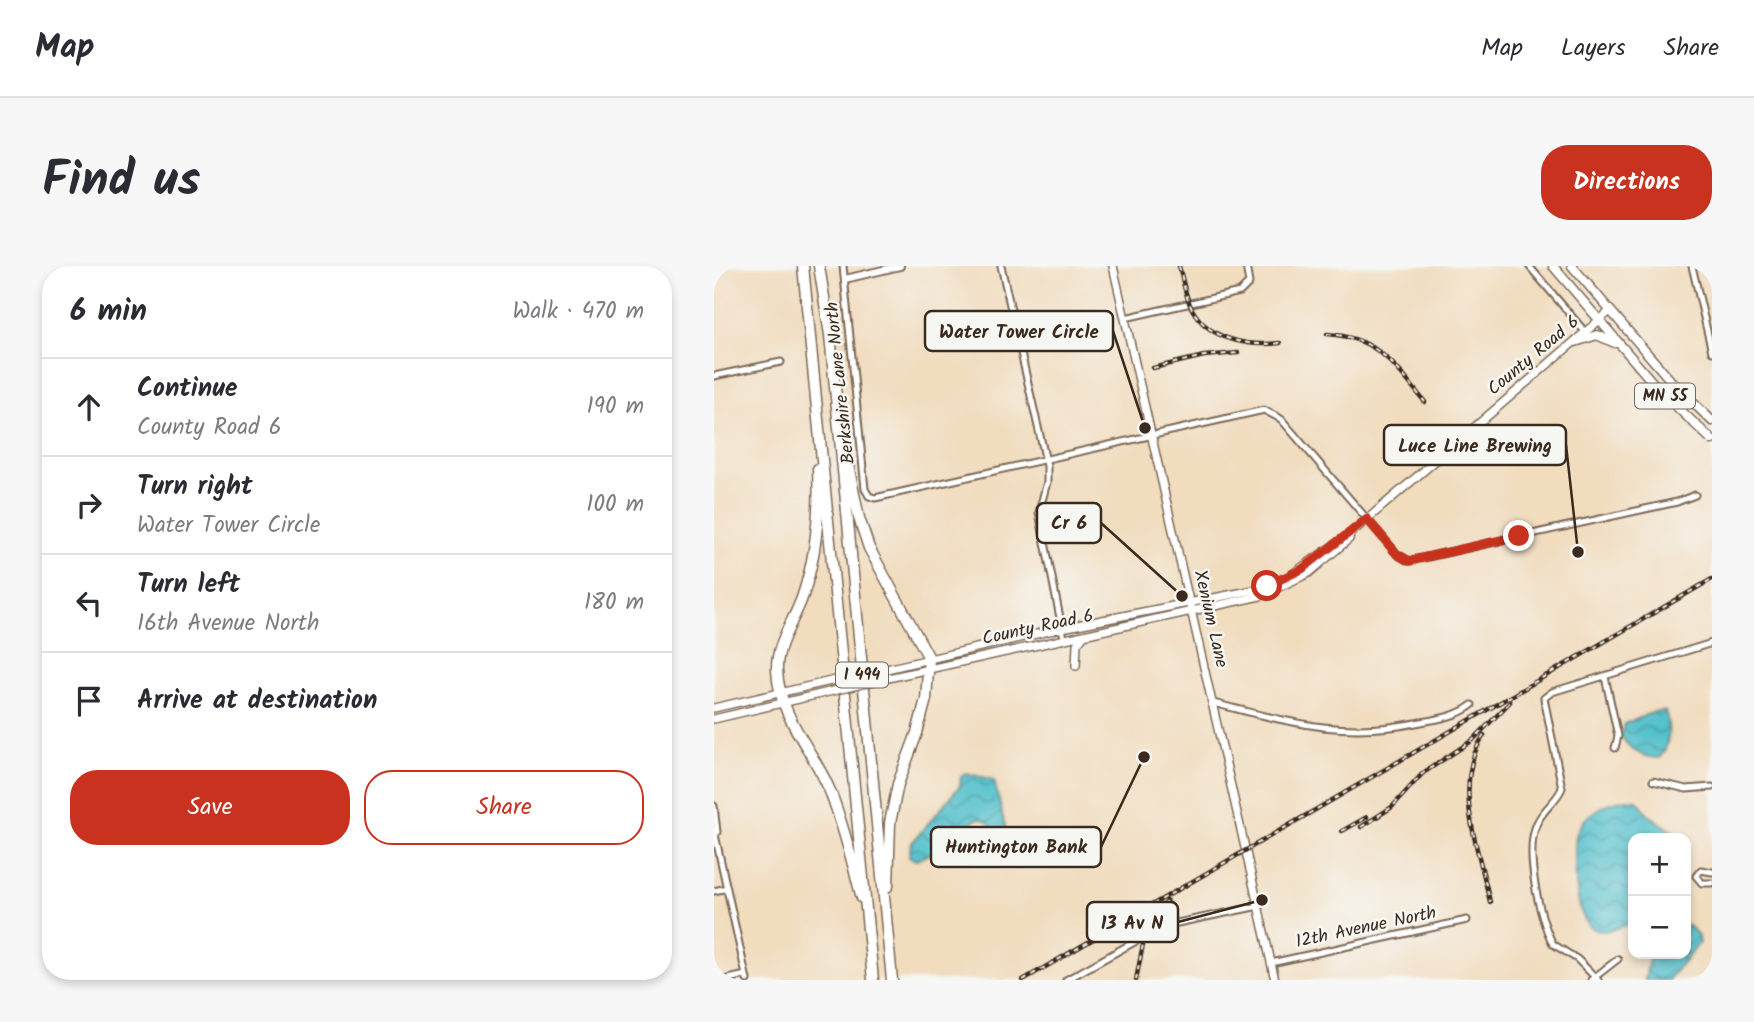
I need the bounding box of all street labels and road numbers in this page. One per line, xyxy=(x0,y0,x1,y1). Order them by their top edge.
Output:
street label: Berkshire Lane North xyxy=(818,300,864,466)
street label: County Road 6 xyxy=(1481,309,1587,403)
road number: MN 55 xyxy=(1635,384,1695,408)
street label: Xenium Lane xyxy=(1185,567,1235,671)
street label: County Road 6 xyxy=(980,602,1096,654)
road number: I 494 xyxy=(836,662,888,688)
street label: 12th Avenue North xyxy=(1293,899,1439,957)

